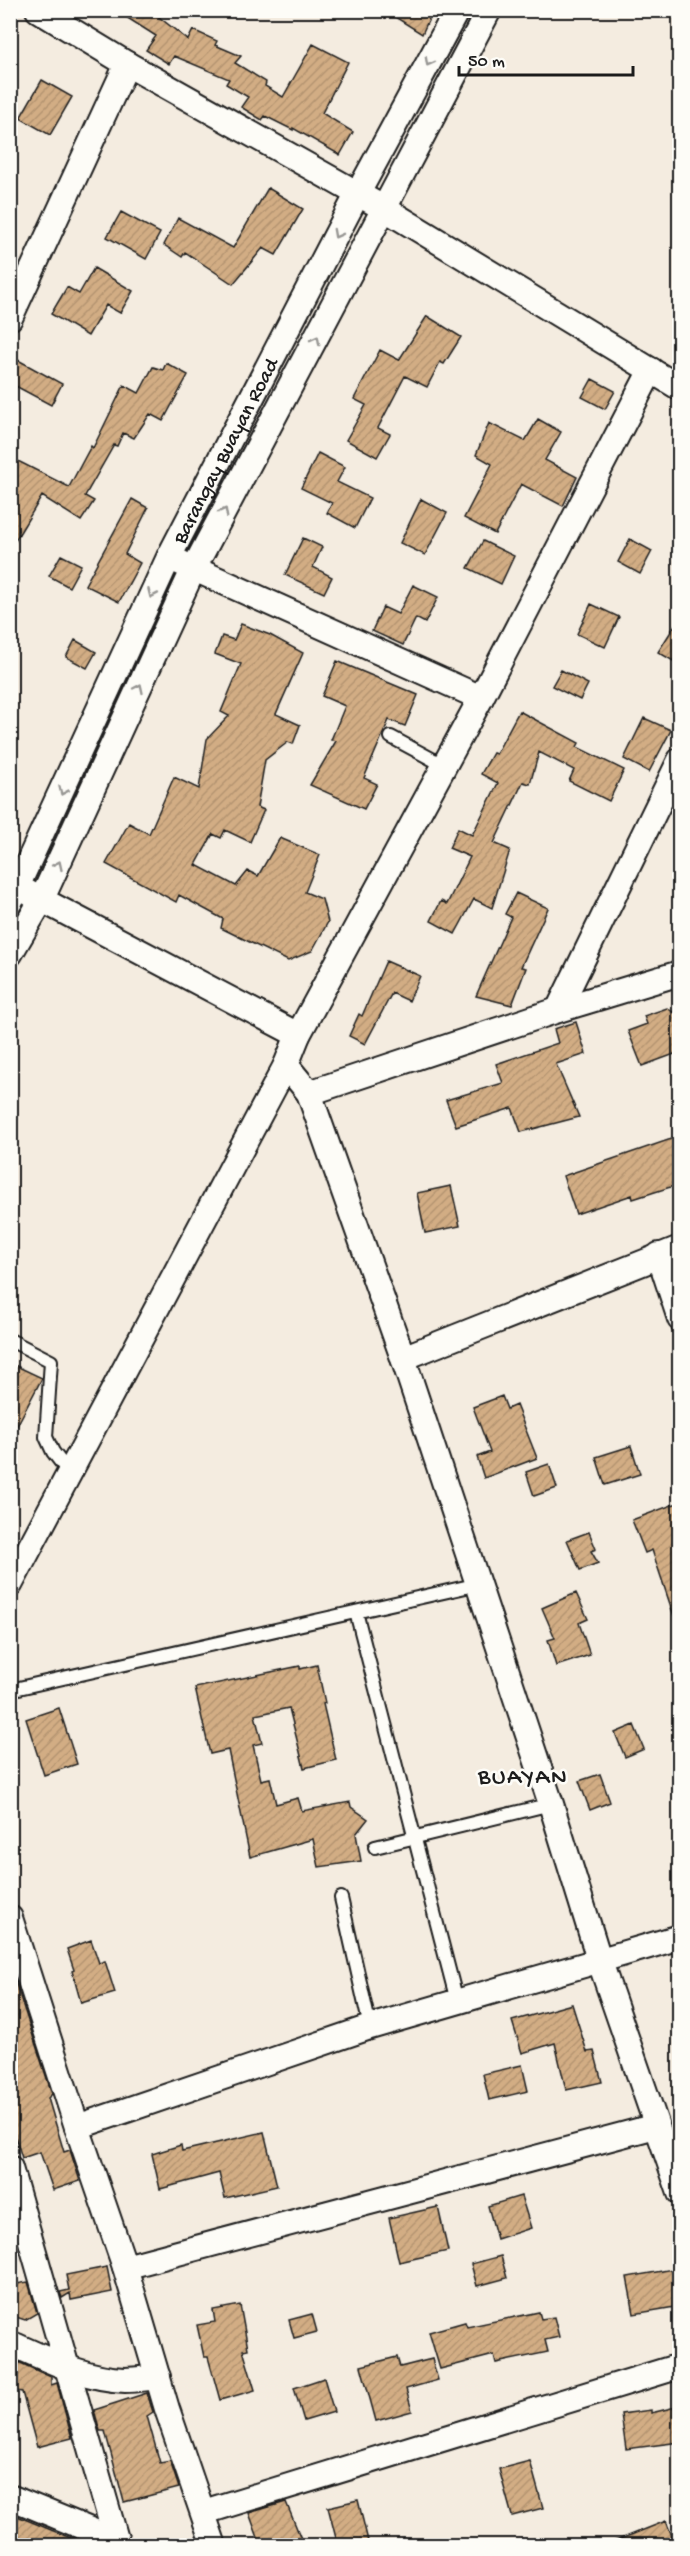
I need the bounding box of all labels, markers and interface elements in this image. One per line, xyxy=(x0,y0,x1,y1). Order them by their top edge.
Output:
scale bar xyxy=(459,39,633,77)
text: 50 m xyxy=(468,52,505,73)
one-way arrow xyxy=(425,56,436,66)
one-way arrow xyxy=(333,227,344,238)
one-way arrow xyxy=(308,335,320,346)
street label: Barangay Buayan Road xyxy=(169,353,287,550)
one-way arrow xyxy=(217,508,228,518)
one-way arrow xyxy=(147,587,159,598)
one-way arrow xyxy=(132,683,144,694)
one-way arrow xyxy=(58,784,70,795)
one-way arrow xyxy=(50,860,62,871)
district label: BUAYAN xyxy=(477,1764,568,1793)

